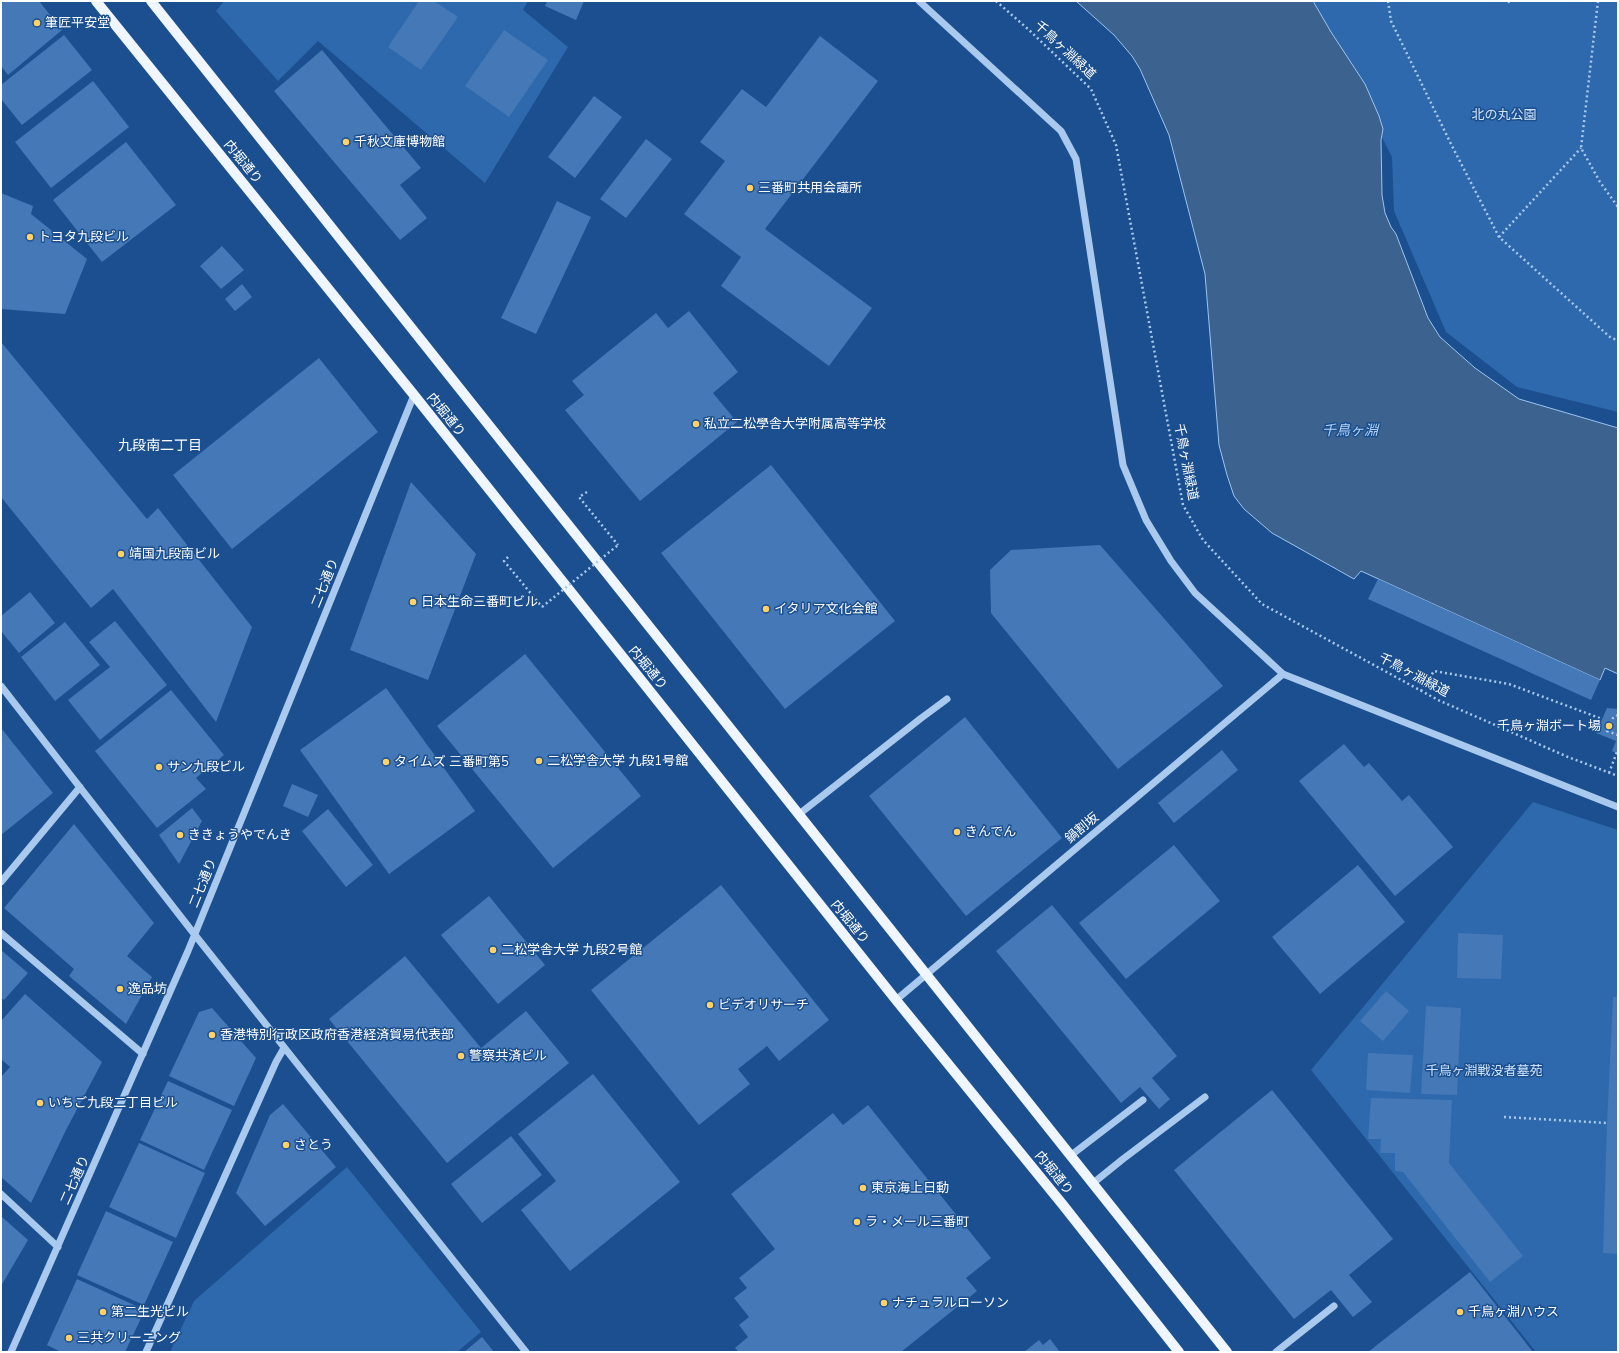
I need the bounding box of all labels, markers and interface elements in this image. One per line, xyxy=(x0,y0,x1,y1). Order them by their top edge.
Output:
place label: 筆匠平安堂 xyxy=(45,14,110,32)
street label: 千鳥ヶ淵緑道 xyxy=(1030,17,1100,83)
marker: 筆匠平安堂 xyxy=(32,18,42,28)
park label: 北の丸公園 xyxy=(1471,106,1537,124)
place label: 千秋文庫博物館 xyxy=(354,133,445,151)
street label: 内堀通り xyxy=(220,136,266,188)
marker: 千秋文庫博物館 xyxy=(341,137,351,147)
place label: 三番町共用会議所 xyxy=(758,179,862,197)
marker: 三番町共用会議所 xyxy=(745,183,755,193)
place label: トヨタ九段ビル xyxy=(38,228,129,246)
marker: トヨタ九段ビル xyxy=(25,232,35,242)
street label: 内堀通り xyxy=(423,389,469,441)
place label: 私立二松學舎大学附属高等学校 xyxy=(704,415,886,433)
marker: 私立二松學舎大学附属高等学校 xyxy=(691,419,701,429)
water label: 千鳥ヶ淵 xyxy=(1322,421,1380,440)
street label: 千鳥ヶ淵緑道 xyxy=(1170,422,1202,502)
district label: 九段南二丁目 xyxy=(118,436,202,455)
place label: 靖国九段南ビル xyxy=(129,545,220,563)
marker: 靖国九段南ビル xyxy=(116,549,126,559)
street label: 二七通り xyxy=(307,556,343,610)
place label: 日本生命三番町ビル xyxy=(421,593,538,611)
marker: 日本生命三番町ビル xyxy=(408,597,418,607)
place label: イタリア文化会館 xyxy=(774,600,877,618)
marker: イタリア文化会館 xyxy=(761,604,771,614)
street label: 内堀通り xyxy=(625,642,671,694)
street label: 千鳥ヶ淵緑道 xyxy=(1375,649,1453,701)
place label: 千鳥ヶ淵ボート場 xyxy=(1497,717,1601,735)
marker: 千鳥ヶ淵ボート場 xyxy=(1604,721,1614,731)
place label: 二松学舎大学 九段1号館 xyxy=(547,752,688,770)
place label: タイムズ 三番町第5 xyxy=(394,753,509,771)
marker: 二松学舎大学 九段1号館 xyxy=(534,756,544,766)
marker: タイムズ 三番町第5 xyxy=(381,757,391,767)
place label: サン九段ビル xyxy=(167,758,245,776)
marker: サン九段ビル xyxy=(154,762,164,772)
street label: 鍋割坂 xyxy=(1061,809,1103,847)
place label: きんでん xyxy=(965,823,1016,841)
place label: ききょうやでんき xyxy=(188,826,292,844)
marker: きんでん xyxy=(952,827,962,837)
marker: ききょうやでんき xyxy=(175,830,185,840)
street label: 二七通り xyxy=(185,856,221,910)
street label: 内堀通り xyxy=(827,896,873,948)
place label: 二松学舎大学 九段2号館 xyxy=(501,941,642,959)
marker: 二松学舎大学 九段2号館 xyxy=(488,945,498,955)
place label: 逸品坊 xyxy=(128,980,167,998)
marker: 逸品坊 xyxy=(115,984,125,994)
place label: ビデオリサーチ xyxy=(718,996,809,1014)
marker: ビデオリサーチ xyxy=(705,1000,715,1010)
place label: 香港特別行政区政府香港経済貿易代表部 xyxy=(220,1026,454,1044)
marker: 香港特別行政区政府香港経済貿易代表部 xyxy=(207,1030,217,1040)
place label: 警察共済ビル xyxy=(469,1047,547,1065)
marker: 警察共済ビル xyxy=(456,1051,466,1061)
park label: 千鳥ヶ淵戦没者墓苑 xyxy=(1425,1062,1543,1080)
place label: いちご九段二丁目ビル xyxy=(48,1094,178,1112)
marker: いちご九段二丁目ビル xyxy=(35,1098,45,1108)
place label: さとう xyxy=(294,1136,333,1154)
marker: さとう xyxy=(281,1140,291,1150)
street label: 内堀通り xyxy=(1031,1147,1077,1199)
street label: 二七通り xyxy=(56,1153,94,1207)
place label: 東京海上日動 xyxy=(871,1179,949,1197)
marker: 東京海上日動 xyxy=(858,1183,868,1193)
place label: ラ・メール三番町 xyxy=(865,1213,969,1231)
marker: ラ・メール三番町 xyxy=(852,1217,862,1227)
place label: ナチュラルローソン xyxy=(892,1294,1009,1312)
marker: ナチュラルローソン xyxy=(879,1298,889,1308)
place label: 第二生光ビル xyxy=(111,1303,189,1321)
place label: 千鳥ヶ淵ハウス xyxy=(1468,1303,1559,1321)
marker: 第二生光ビル xyxy=(98,1307,108,1317)
marker: 千鳥ヶ淵ハウス xyxy=(1455,1307,1465,1317)
place label: 三共クリーニング xyxy=(77,1329,181,1347)
marker: 三共クリーニング xyxy=(64,1333,74,1343)

